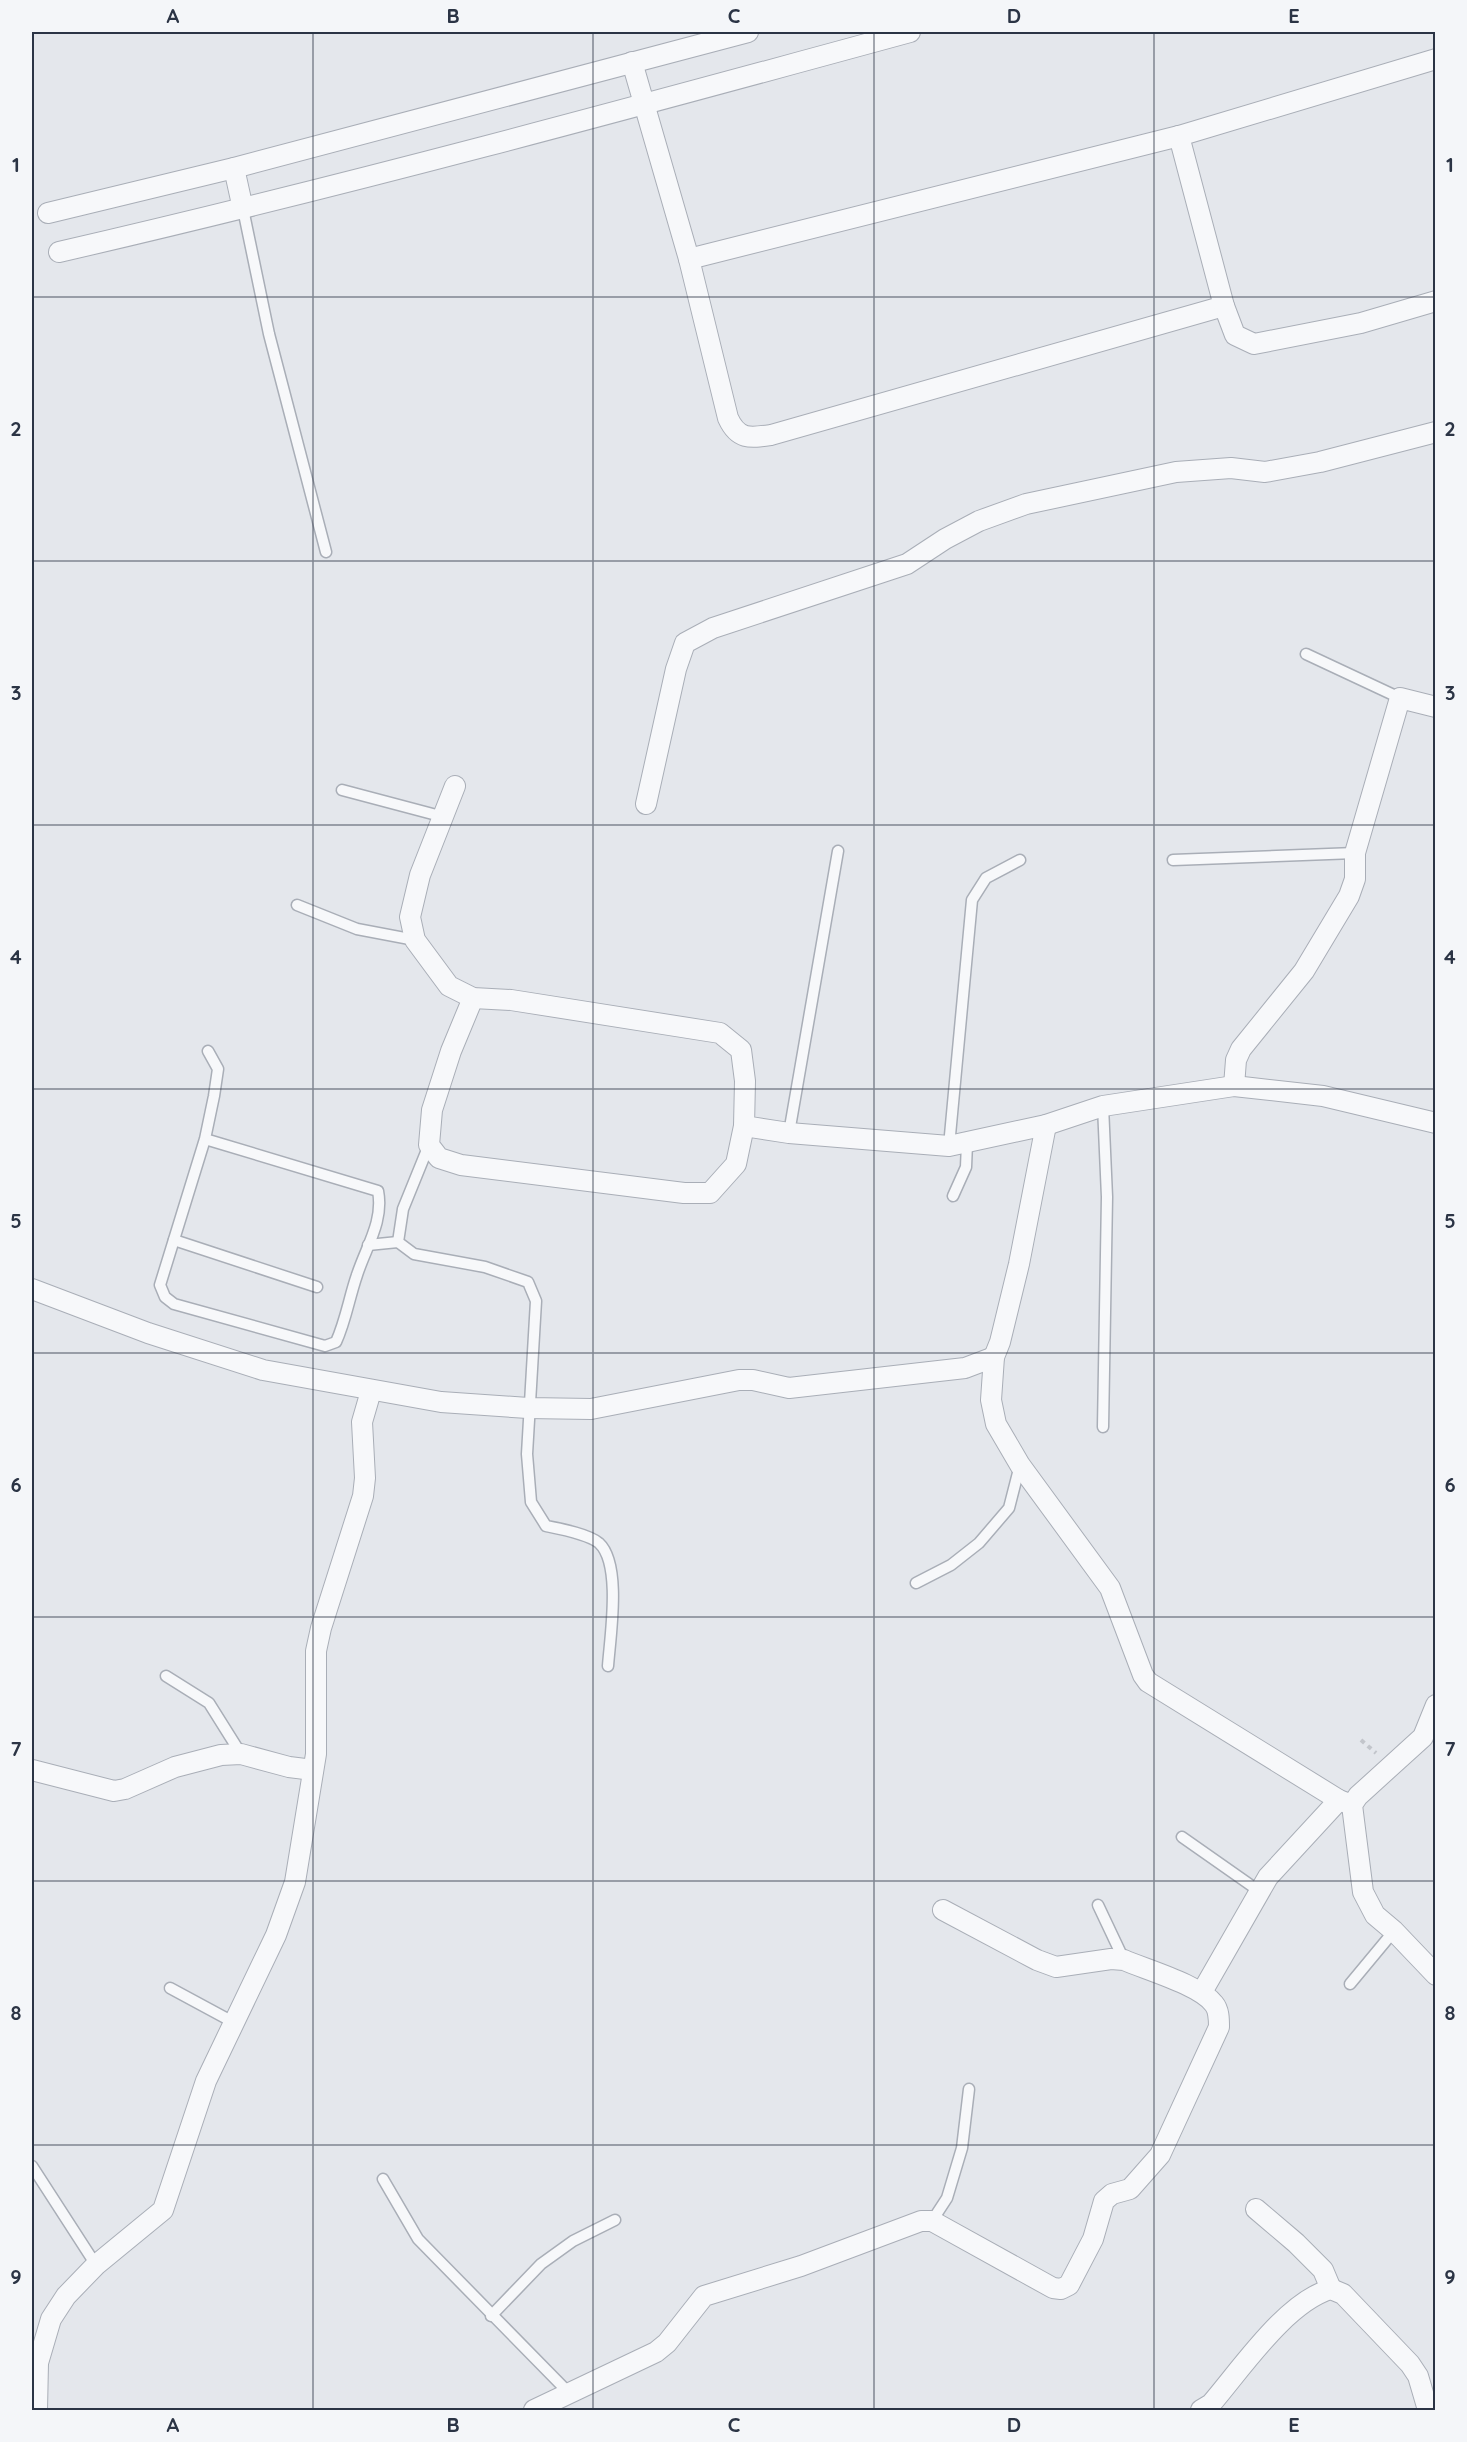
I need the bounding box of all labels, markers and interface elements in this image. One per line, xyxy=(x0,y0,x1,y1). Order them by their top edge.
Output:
text: A xyxy=(167,3,180,28)
text: B xyxy=(446,3,460,28)
text: C xyxy=(728,3,741,28)
text: D xyxy=(1007,3,1021,28)
text: E xyxy=(1288,3,1300,28)
text: 1 xyxy=(12,152,20,177)
text: 1 xyxy=(1446,152,1454,177)
text: 2 xyxy=(10,416,22,441)
text: 2 xyxy=(1444,416,1456,441)
text: 3 xyxy=(11,680,21,705)
text: 3 xyxy=(1445,680,1455,705)
text: 4 xyxy=(10,944,22,969)
text: 4 xyxy=(1444,944,1456,969)
text: 5 xyxy=(10,1208,22,1233)
text: 5 xyxy=(1444,1208,1456,1233)
text: 6 xyxy=(10,1472,22,1497)
text: 6 xyxy=(1444,1472,1456,1497)
text: 7 xyxy=(11,1736,22,1761)
text: 7 xyxy=(1445,1736,1456,1761)
text: 8 xyxy=(11,2000,22,2025)
text: 8 xyxy=(1445,2000,1456,2025)
text: 9 xyxy=(10,2264,22,2289)
text: 9 xyxy=(1444,2264,1456,2289)
text: A xyxy=(167,2412,180,2437)
text: B xyxy=(446,2412,460,2437)
text: C xyxy=(728,2412,741,2437)
text: D xyxy=(1007,2412,1021,2437)
text: E xyxy=(1288,2412,1300,2437)

